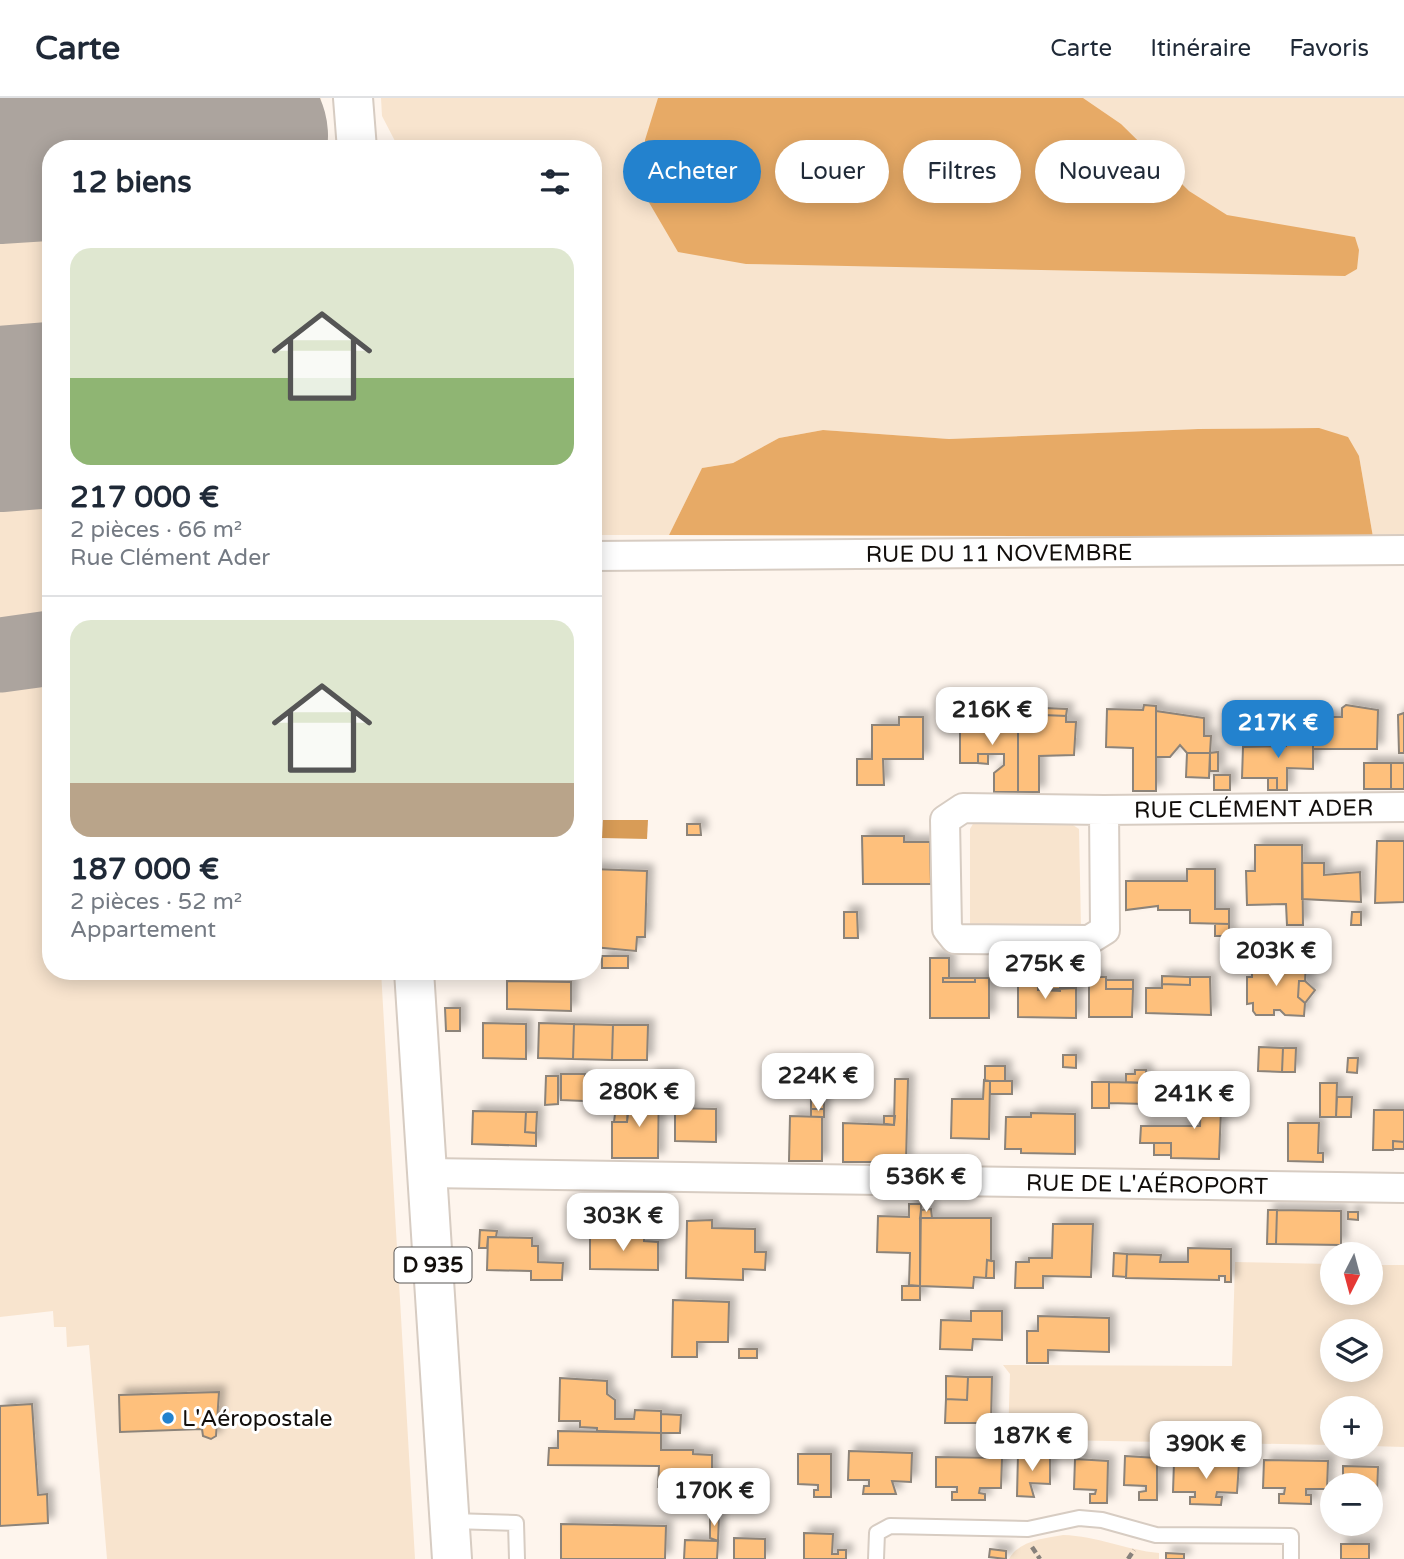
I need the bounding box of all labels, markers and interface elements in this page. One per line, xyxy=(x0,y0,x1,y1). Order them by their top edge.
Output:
text: Carte xyxy=(35,29,120,68)
text: Carte xyxy=(1050,34,1112,63)
text: Itinéraire xyxy=(1150,34,1251,63)
text: Favoris xyxy=(1289,34,1369,63)
chip: Acheter xyxy=(623,140,761,203)
chip: Louer xyxy=(775,140,889,203)
chip: Filtres xyxy=(903,140,1021,203)
chip: Nouveau xyxy=(1035,140,1185,203)
icon: filters xyxy=(536,163,574,201)
text: 12 biens xyxy=(70,164,192,201)
icon: home xyxy=(259,293,385,419)
text: 217 000 € xyxy=(70,479,219,516)
text: 2 pièces · 66 m² xyxy=(70,516,242,544)
street label: RUE DU 11 NOVEMBRE xyxy=(865,539,1133,569)
text: Rue Clément Ader xyxy=(70,544,270,572)
icon: home xyxy=(259,665,385,791)
pin: 216K € xyxy=(935,688,1049,747)
text: 216K € xyxy=(952,696,1032,724)
pin: 217K € xyxy=(1221,700,1335,760)
text: 217K € xyxy=(1238,709,1318,737)
street label: RUE CLÉMENT ADER xyxy=(1134,794,1373,825)
text: 187 000 € xyxy=(70,851,219,888)
text: 2 pièces · 52 m² xyxy=(70,888,242,916)
text: Appartement xyxy=(70,916,216,944)
pin: 203K € xyxy=(1219,928,1333,988)
text: 203K € xyxy=(1236,937,1316,965)
pin: 275K € xyxy=(988,942,1102,1001)
text: 275K € xyxy=(1005,950,1085,978)
pin: 224K € xyxy=(761,1054,875,1113)
text: 224K € xyxy=(778,1062,858,1090)
pin: 280K € xyxy=(582,1070,696,1129)
pin: 241K € xyxy=(1137,1072,1251,1131)
text: 280K € xyxy=(599,1078,679,1106)
text: 241K € xyxy=(1154,1080,1234,1108)
pin: 536K € xyxy=(869,1154,983,1214)
text: 536K € xyxy=(886,1163,966,1191)
street label: RUE DE L'AÉROPORT xyxy=(1026,1169,1268,1201)
pin: 303K € xyxy=(566,1194,680,1253)
text: 303K € xyxy=(583,1202,663,1230)
north arrow xyxy=(1320,1242,1382,1306)
map controls xyxy=(1320,1242,1383,1536)
road number: D 935 xyxy=(394,1248,472,1282)
button: layers xyxy=(1320,1319,1383,1382)
button: + xyxy=(1320,1396,1383,1459)
place label: L'Aéropostale xyxy=(182,1405,333,1433)
marker: L'Aéropostale xyxy=(160,1410,176,1426)
pin: 187K € xyxy=(975,1414,1089,1473)
text: 187K € xyxy=(992,1422,1072,1450)
pin: 390K € xyxy=(1149,1422,1263,1481)
text: 390K € xyxy=(1166,1430,1246,1458)
pin: 170K € xyxy=(657,1468,771,1528)
button: − xyxy=(1320,1473,1383,1536)
text: 170K € xyxy=(674,1477,754,1505)

